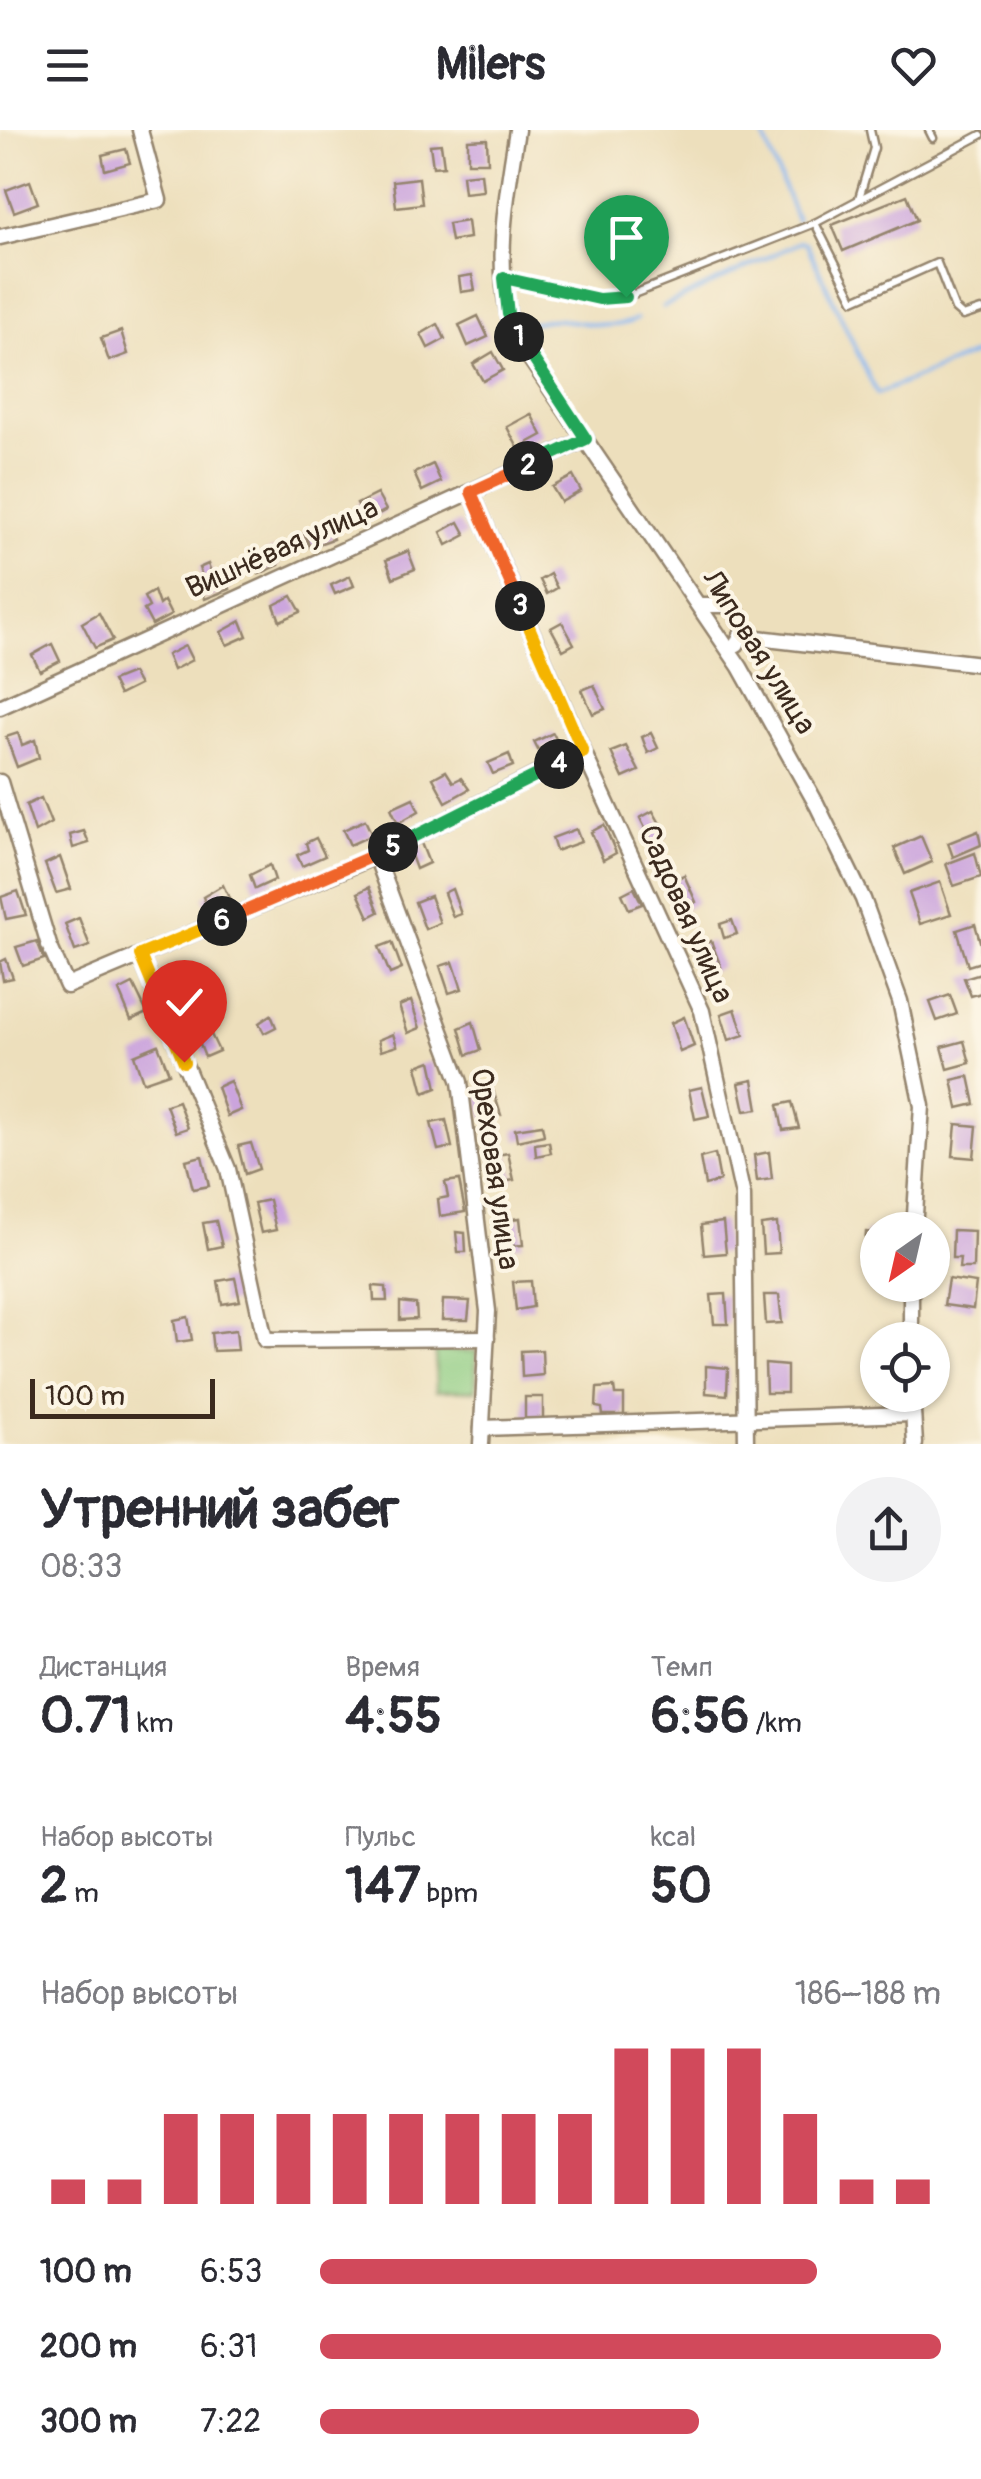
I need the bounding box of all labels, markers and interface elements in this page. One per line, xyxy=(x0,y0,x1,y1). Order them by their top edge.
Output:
text: Milers xyxy=(436,37,545,93)
icon: menu xyxy=(40,38,95,93)
icon: heart xyxy=(886,38,941,93)
pin xyxy=(584,195,669,298)
icon: arrive xyxy=(599,210,654,265)
pin: 1 xyxy=(494,312,544,362)
text: 1 xyxy=(514,319,524,354)
pin: 2 xyxy=(503,441,553,491)
text: 2 xyxy=(520,448,536,483)
street label: Вишнёвая улица xyxy=(180,489,384,607)
street label: Липовая улица xyxy=(693,562,824,741)
pin: 3 xyxy=(495,581,545,631)
text: 3 xyxy=(512,588,528,623)
pin: 4 xyxy=(534,739,584,789)
text: 4 xyxy=(551,746,567,781)
street label: Садовая улица xyxy=(630,819,742,1009)
pin: 5 xyxy=(368,822,418,872)
text: 5 xyxy=(385,829,401,864)
pin: 6 xyxy=(197,896,247,946)
text: 6 xyxy=(214,903,230,938)
pin xyxy=(142,960,227,1063)
icon: check xyxy=(157,975,212,1030)
street label: Ореховая улица xyxy=(463,1066,527,1272)
north arrow xyxy=(860,1212,950,1302)
map controls xyxy=(860,1212,950,1412)
button: locate xyxy=(860,1322,950,1412)
scale bar xyxy=(30,1374,215,1418)
text: 100 m xyxy=(45,1379,125,1414)
text: Утренний забег xyxy=(40,1475,399,1544)
button: share xyxy=(836,1477,941,1582)
text: 08:33 xyxy=(40,1547,122,1587)
text: Дистанция xyxy=(40,1650,167,1685)
text: Время xyxy=(345,1650,420,1685)
text: Темп xyxy=(651,1650,713,1685)
text: 0.71 xyxy=(40,1685,131,1748)
text: 4:55 xyxy=(345,1685,442,1748)
text: 6:56 xyxy=(651,1685,749,1748)
text: km xyxy=(131,1706,174,1741)
text: /km xyxy=(749,1706,802,1741)
text: Набор высоты xyxy=(40,1820,213,1855)
text: Пульс xyxy=(345,1820,416,1855)
text: kcal xyxy=(651,1820,696,1855)
text: 2 xyxy=(40,1855,68,1918)
text: 147 xyxy=(345,1855,420,1918)
text: 50 xyxy=(651,1855,712,1918)
text: m xyxy=(68,1876,99,1911)
text: bpm xyxy=(420,1876,478,1911)
text: Набор высоты xyxy=(40,1974,238,2014)
text: 186–188 m xyxy=(795,1974,941,2014)
text: 100 m xyxy=(40,2252,132,2292)
text: 6:53 xyxy=(200,2252,262,2292)
text: 200 m xyxy=(40,2327,137,2367)
text: 6:31 xyxy=(200,2327,258,2367)
text: 300 m xyxy=(40,2402,137,2442)
text: 7:22 xyxy=(200,2402,261,2442)

